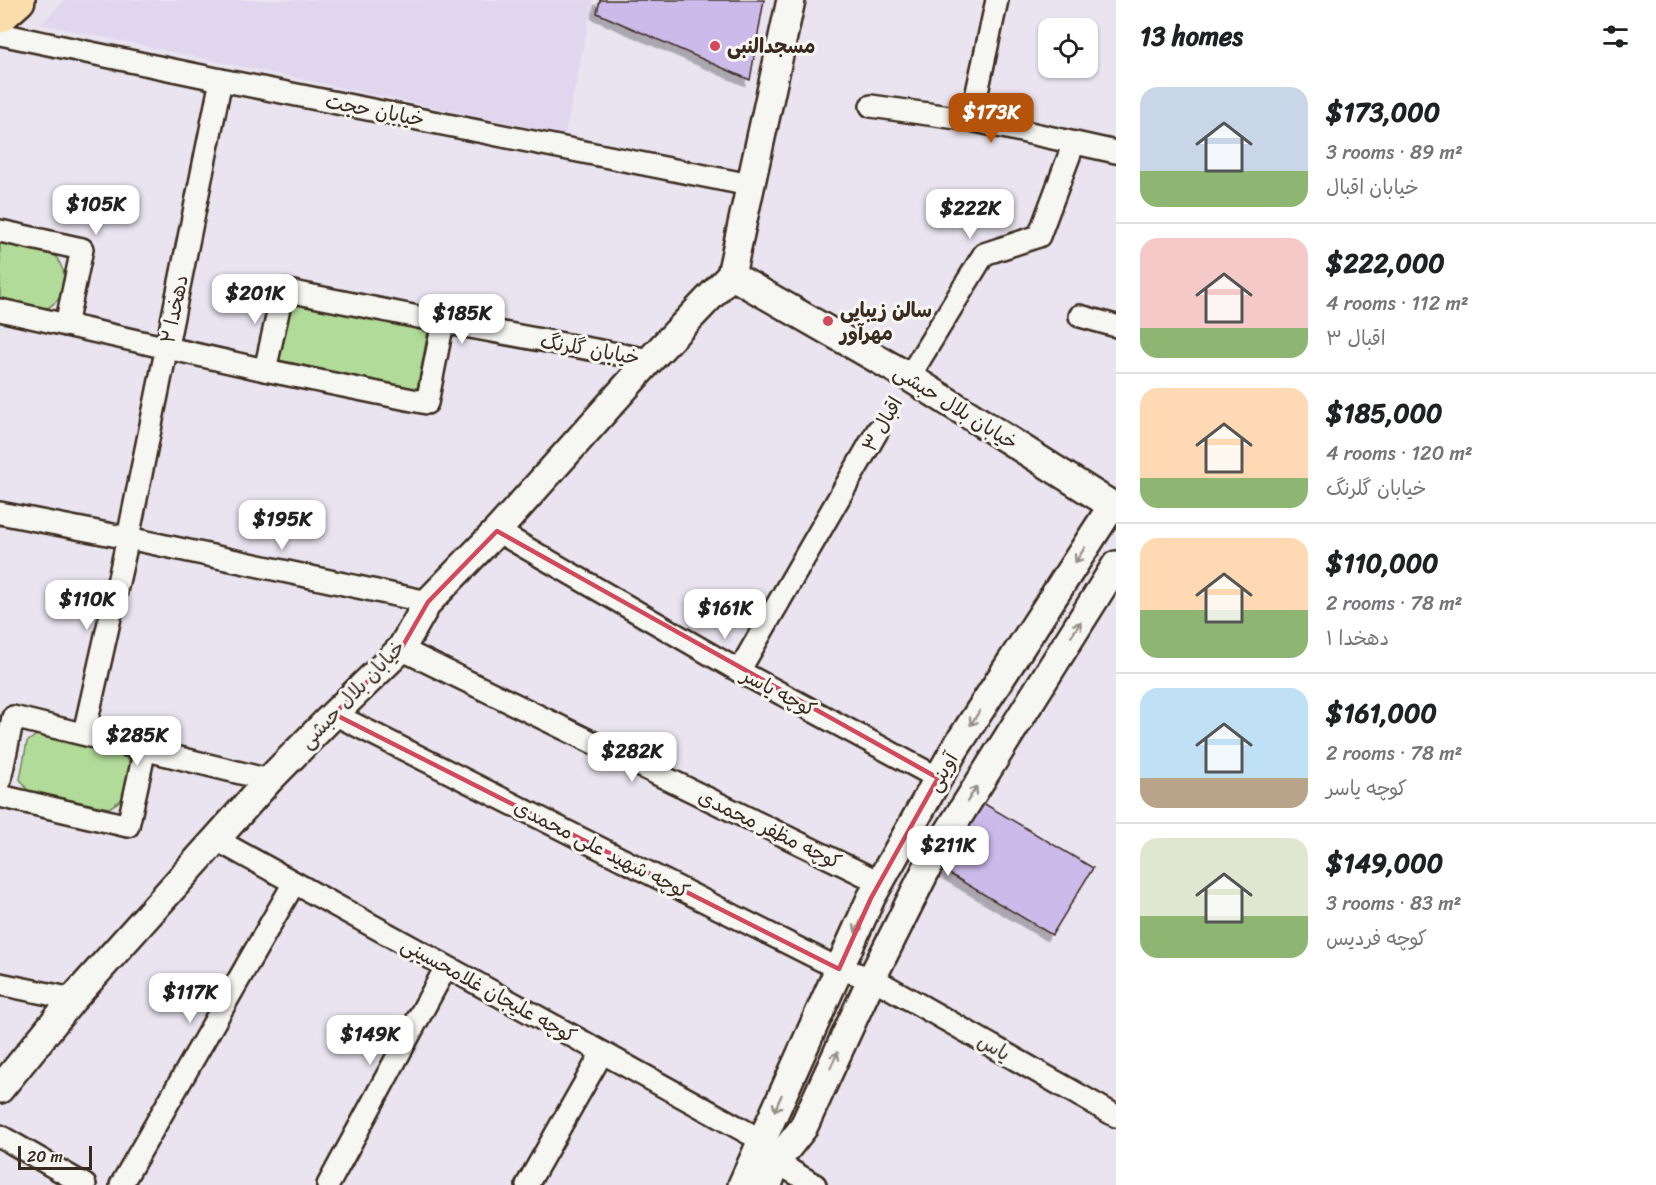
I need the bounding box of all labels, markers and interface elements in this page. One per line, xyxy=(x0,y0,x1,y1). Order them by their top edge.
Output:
text: 13 homes xyxy=(1140,13,1243,59)
map controls xyxy=(1038,18,1098,78)
button: locate xyxy=(1038,18,1098,78)
icon: filters xyxy=(1599,20,1632,53)
place label: مسجدالنبی xyxy=(727,29,816,64)
marker: مسجدالنبی xyxy=(708,39,722,53)
street label: خیابان حجت xyxy=(322,84,428,137)
text: $173,000 xyxy=(1326,89,1440,135)
pin: $173K xyxy=(949,93,1033,144)
text: $173K xyxy=(963,95,1019,130)
icon: home xyxy=(1188,111,1260,183)
text: 3 rooms · 89 m² xyxy=(1326,135,1463,170)
text: خیابان اقبال xyxy=(1326,170,1419,205)
pin: $105K xyxy=(54,185,138,236)
text: $105K xyxy=(66,187,126,222)
pin: $222K xyxy=(928,189,1012,240)
text: $222K xyxy=(940,191,1000,226)
text: $222,000 xyxy=(1326,240,1445,286)
icon: home xyxy=(1188,262,1260,334)
street label: دهخدا ۲ xyxy=(150,271,199,347)
pin: $201K xyxy=(213,274,297,325)
text: $201K xyxy=(226,276,284,311)
text: 4 rooms · 112 m² xyxy=(1326,286,1469,321)
place label: سالن زیبایی مهرآور xyxy=(838,293,932,351)
pin: $185K xyxy=(420,294,504,345)
text: $185K xyxy=(433,296,491,331)
marker: سالن زیبایی مهرآور xyxy=(821,314,835,328)
text: اقبال ۳ xyxy=(1326,321,1386,356)
street label: خیابان گلرنگ xyxy=(537,324,642,375)
street label: خیابان بلال حبشی xyxy=(886,355,1025,460)
street label: اقبال ۳ xyxy=(852,390,913,459)
text: $185,000 xyxy=(1326,390,1443,436)
icon: home xyxy=(1188,412,1260,484)
text: 4 rooms · 120 m² xyxy=(1326,436,1473,471)
text: خیابان گلرنگ xyxy=(1326,471,1426,506)
pin: $195K xyxy=(240,500,324,551)
text: $195K xyxy=(253,502,311,537)
text: $110,000 xyxy=(1326,540,1439,586)
one-way arrow xyxy=(1074,546,1087,563)
icon: home xyxy=(1188,562,1260,634)
pin: $110K xyxy=(45,580,129,631)
text: $110K xyxy=(59,582,115,617)
text: 2 rooms · 78 m² xyxy=(1326,586,1462,621)
pin: $161K xyxy=(683,589,767,640)
text: $161K xyxy=(698,591,752,626)
one-way arrow xyxy=(1070,621,1082,638)
text: دهخدا ۱ xyxy=(1326,621,1389,656)
street label: خیابان بلال حبشی xyxy=(291,631,414,757)
street label: کوچه یاسر xyxy=(733,657,823,727)
text: $161,000 xyxy=(1326,690,1437,736)
one-way arrow xyxy=(968,710,981,727)
icon: home xyxy=(1188,712,1260,784)
pin: $285K xyxy=(95,716,179,767)
text: $285K xyxy=(106,718,168,753)
pin: $282K xyxy=(590,732,674,783)
text: $282K xyxy=(602,734,662,769)
text: 2 rooms · 78 m² xyxy=(1326,736,1462,771)
street label: آوینی xyxy=(917,745,968,799)
text: کوچه یاسر xyxy=(1326,771,1407,806)
street label: کوچه مظفر محمدی xyxy=(692,779,848,879)
one-way arrow xyxy=(967,786,979,803)
street label: کوچه شهید علی محمدی xyxy=(507,790,696,909)
pin: $211K xyxy=(906,826,990,877)
text: $211K xyxy=(921,828,975,863)
text: $149,000 xyxy=(1326,840,1443,886)
icon: home xyxy=(1188,862,1260,934)
text: 3 rooms · 83 m² xyxy=(1326,886,1461,921)
one-way arrow xyxy=(853,916,864,934)
text: کوچه فردیس xyxy=(1326,921,1427,956)
street label: کوچه علیجان غلامحسینی xyxy=(394,928,583,1053)
pin: $117K xyxy=(148,973,232,1024)
text: $117K xyxy=(163,975,217,1010)
pin: $149K xyxy=(328,1015,412,1066)
text: $149K xyxy=(341,1017,399,1052)
street label: یاس xyxy=(970,1024,1017,1071)
one-way arrow xyxy=(829,1051,841,1069)
one-way arrow xyxy=(772,1093,784,1111)
text: 20 m xyxy=(27,1142,63,1171)
scale bar xyxy=(18,1143,92,1170)

